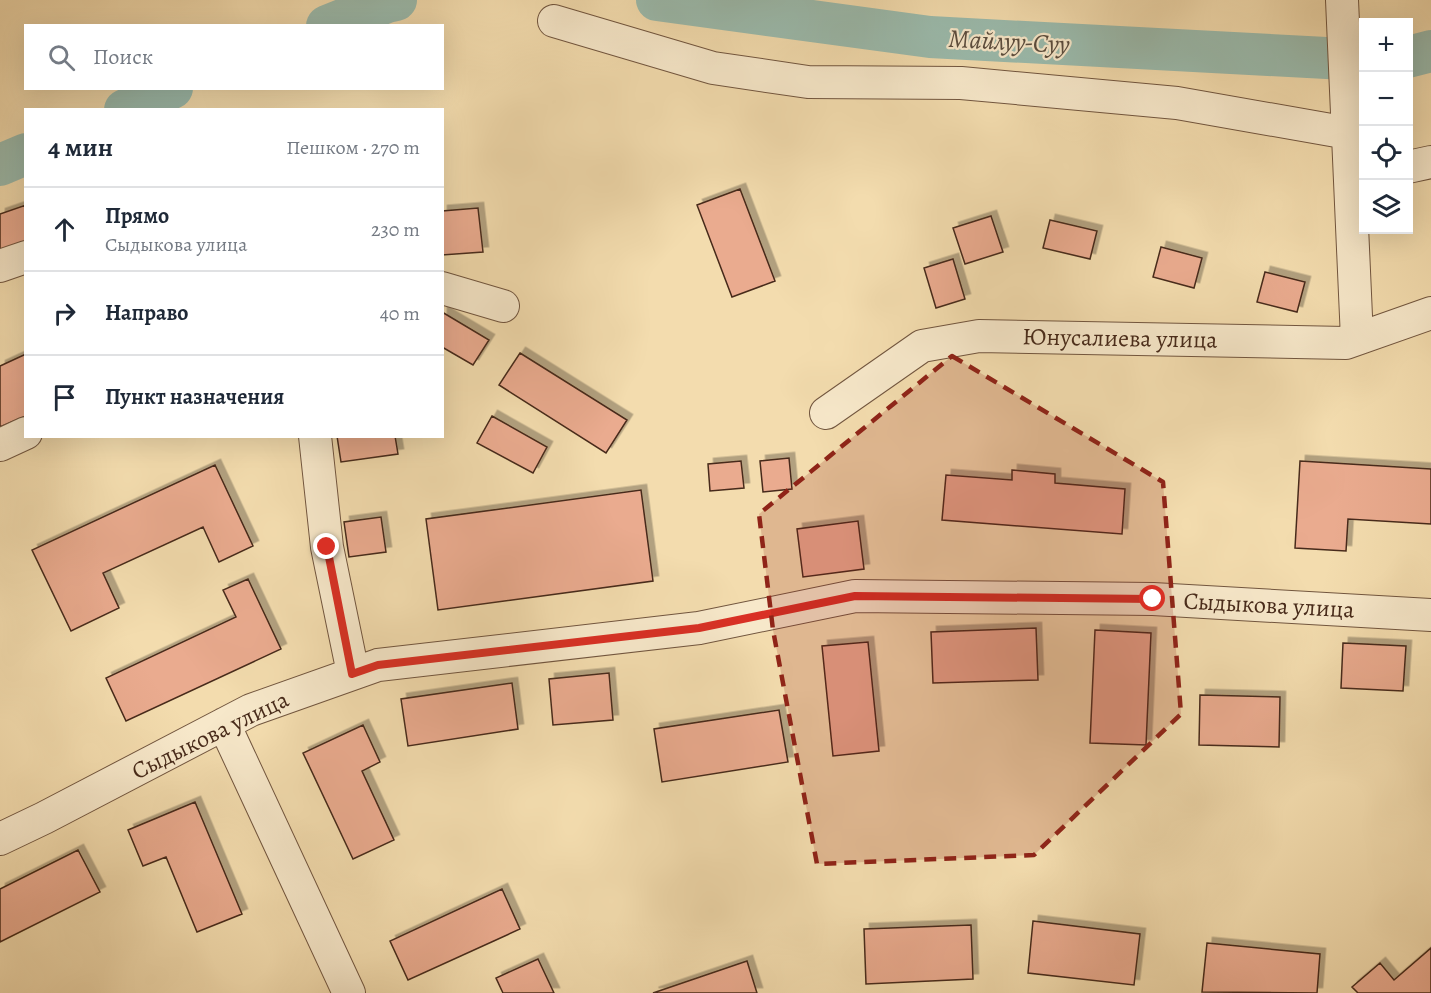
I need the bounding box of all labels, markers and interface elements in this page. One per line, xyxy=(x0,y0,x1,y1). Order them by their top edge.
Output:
map controls xyxy=(1359,18,1413,234)
button: + xyxy=(1359,18,1413,72)
water label: Майлуу-Суу xyxy=(948,21,1071,62)
search box xyxy=(24,24,444,90)
icon: search xyxy=(45,41,78,74)
text: Поиск xyxy=(93,42,153,72)
button: − xyxy=(1359,72,1413,126)
button: locate xyxy=(1359,126,1413,180)
text: 4 мин xyxy=(48,130,113,165)
text: Пешком · 270 m xyxy=(286,134,420,161)
button: layers xyxy=(1359,180,1413,234)
text: Прямо xyxy=(105,201,169,231)
icon: ahead xyxy=(48,213,81,246)
text: 230 m xyxy=(371,216,420,243)
text: Сыдыкова улица xyxy=(105,231,247,258)
icon: right xyxy=(48,297,81,330)
text: Направо xyxy=(105,298,188,328)
text: 40 m xyxy=(380,300,420,327)
street label: Юнусалиева улица xyxy=(1022,320,1218,356)
icon: arrive xyxy=(48,381,81,414)
text: Пункт назначения xyxy=(105,382,284,412)
route end xyxy=(313,533,339,559)
route start xyxy=(1139,585,1165,611)
street label: Сыдыкова улица xyxy=(1183,585,1355,625)
street label: Сыдыкова улица xyxy=(126,683,294,787)

